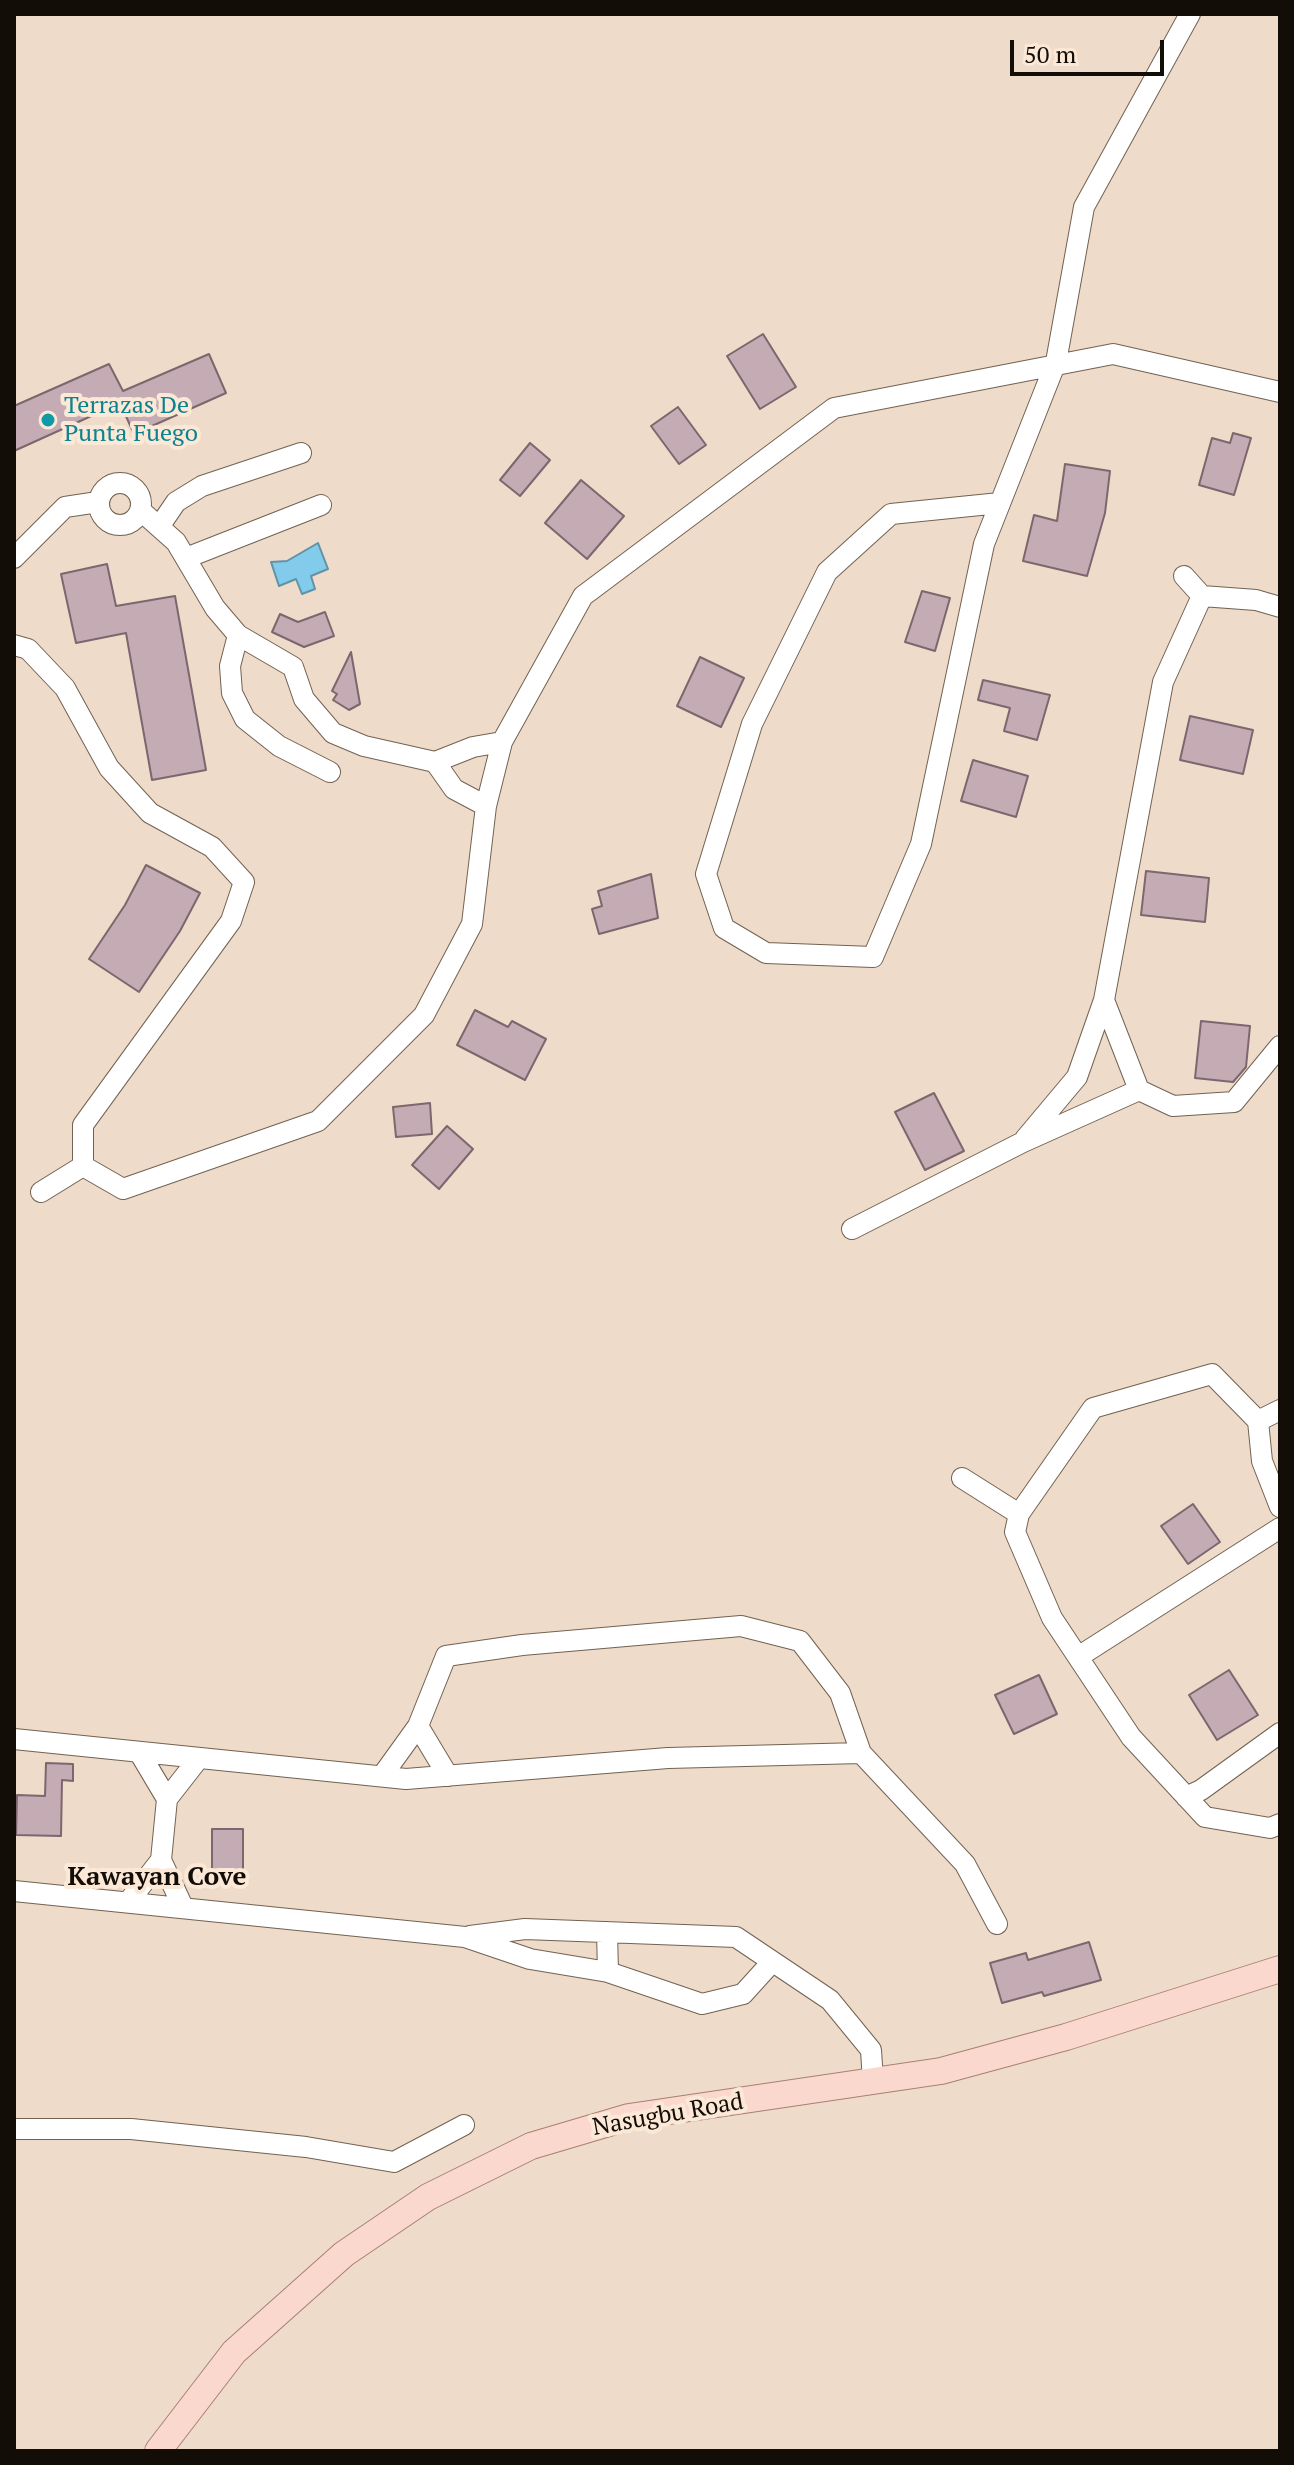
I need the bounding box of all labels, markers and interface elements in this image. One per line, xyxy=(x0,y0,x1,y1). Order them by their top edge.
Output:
scale bar xyxy=(1014,24,1168,74)
text: 50 m xyxy=(1024,38,1076,70)
place label: Terrazas De Punta Fuego xyxy=(64,392,198,448)
marker: Terrazas De Punta Fuego xyxy=(39,411,57,429)
district label: Kawayan Cove xyxy=(68,1862,246,1894)
street label: Nasugbu Road xyxy=(590,2088,746,2142)

